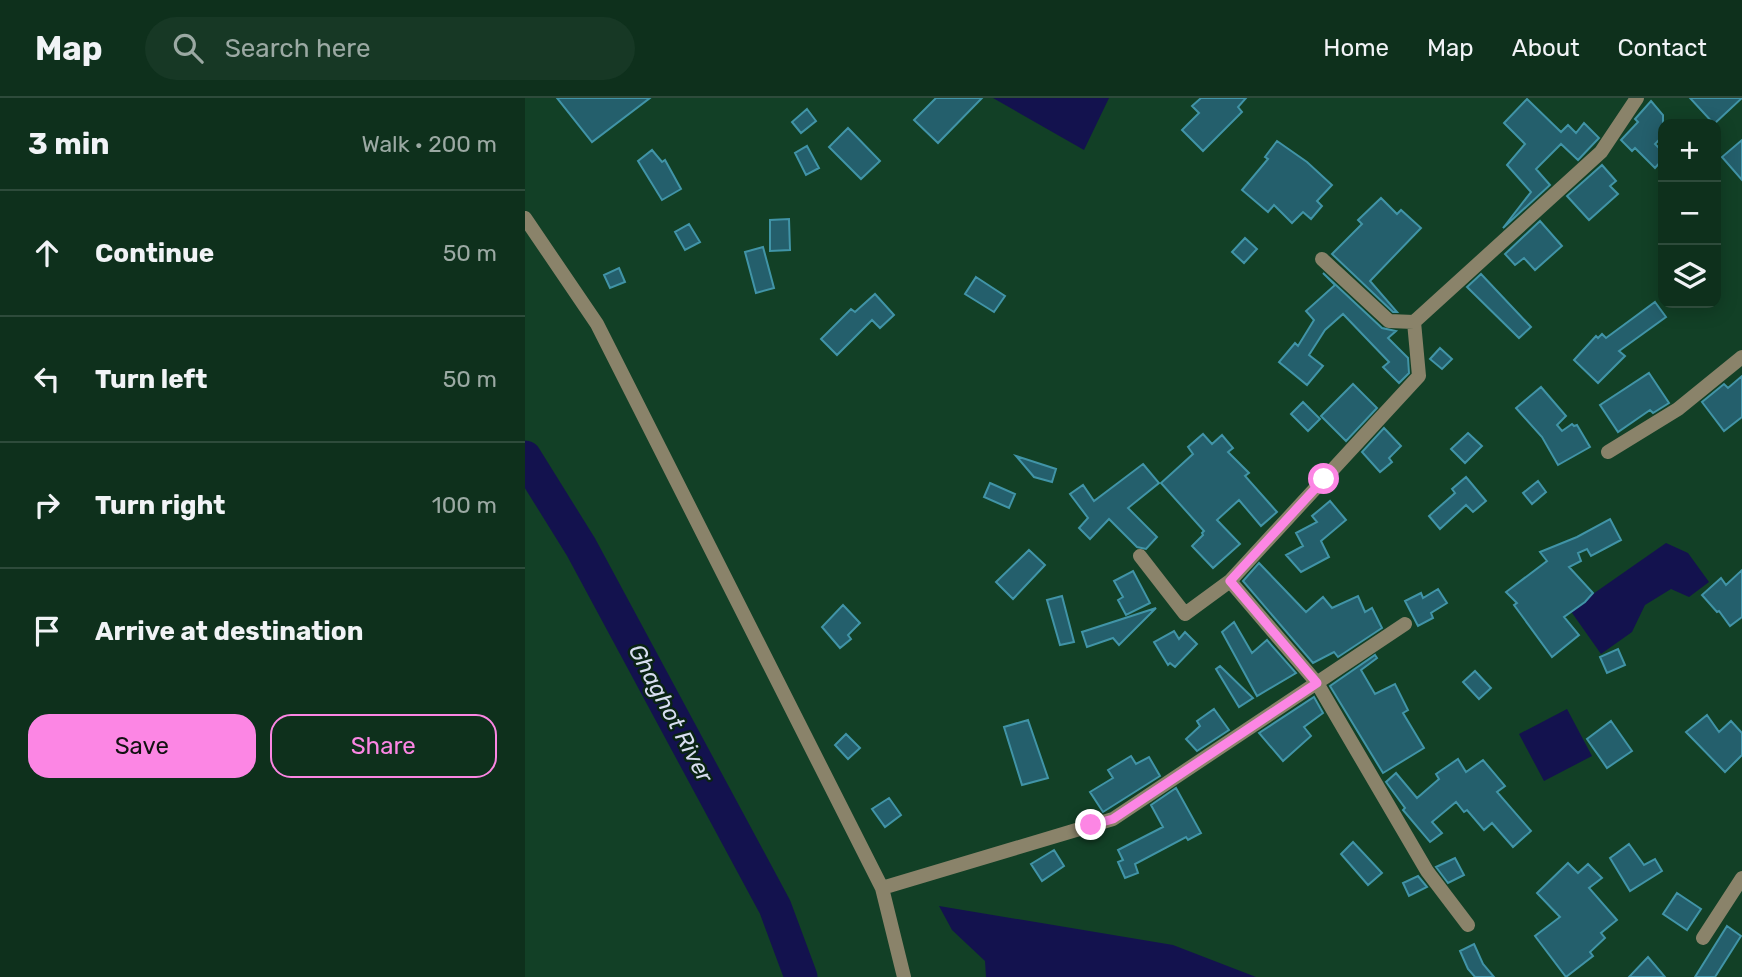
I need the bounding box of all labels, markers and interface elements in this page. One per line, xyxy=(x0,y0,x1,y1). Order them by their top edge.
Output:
search box xyxy=(145,17,635,80)
text: Map xyxy=(35,29,103,68)
icon: search xyxy=(169,29,207,67)
text: Search here xyxy=(225,33,370,64)
text: Home xyxy=(1323,34,1389,62)
text: Map xyxy=(1427,34,1474,62)
text: About xyxy=(1512,34,1580,62)
text: Contact xyxy=(1618,34,1707,62)
map controls xyxy=(1658,119,1721,308)
button: + xyxy=(1658,119,1721,182)
text: 3 min xyxy=(28,126,110,162)
text: Walk · 200 m xyxy=(362,130,497,158)
button: − xyxy=(1658,182,1721,245)
icon: ahead xyxy=(28,234,66,272)
text: Continue xyxy=(95,238,214,269)
text: 50 m xyxy=(443,239,497,267)
button: layers xyxy=(1658,245,1721,308)
icon: left xyxy=(28,360,66,398)
text: Turn left xyxy=(95,364,207,395)
text: 50 m xyxy=(443,365,497,393)
route start xyxy=(1308,463,1339,494)
icon: right xyxy=(28,486,66,524)
text: Turn right xyxy=(95,490,225,521)
text: 100 m xyxy=(432,491,497,519)
icon: arrive xyxy=(28,612,66,650)
text: Arrive at destination xyxy=(95,616,363,647)
water label: Ghaghot River xyxy=(623,639,720,788)
button: Save xyxy=(28,714,256,778)
button: Share xyxy=(270,714,497,778)
route end xyxy=(1075,809,1106,840)

